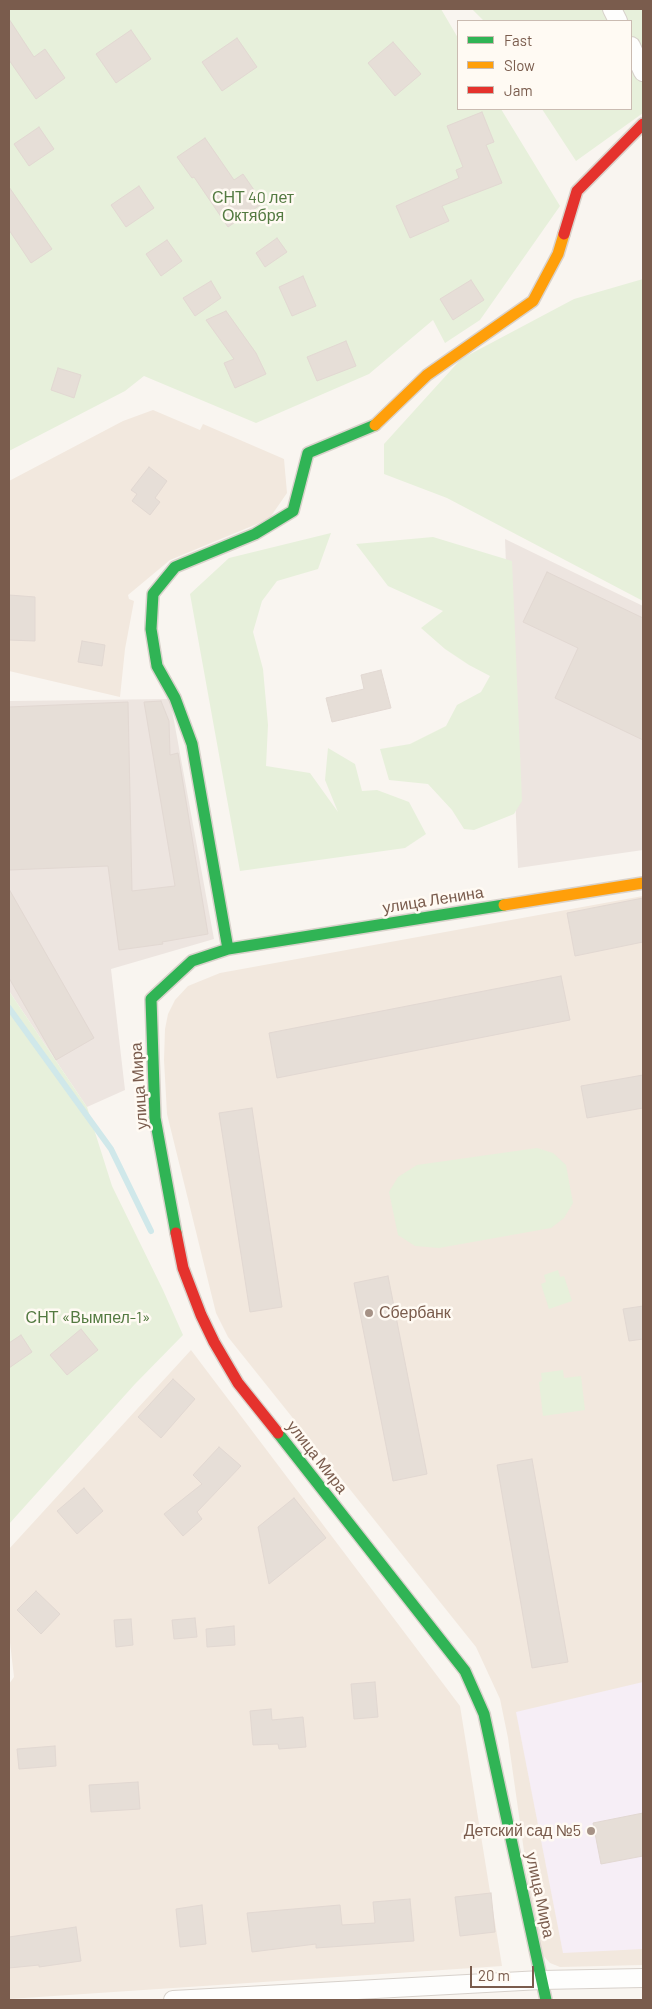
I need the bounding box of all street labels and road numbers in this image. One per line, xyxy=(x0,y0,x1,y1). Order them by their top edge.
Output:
street label: улица Ленина xyxy=(381,883,485,917)
street label: улица Мира xyxy=(126,1042,152,1130)
street label: улица Мира xyxy=(283,1417,351,1497)
street label: улица Мира xyxy=(522,1850,558,1940)

